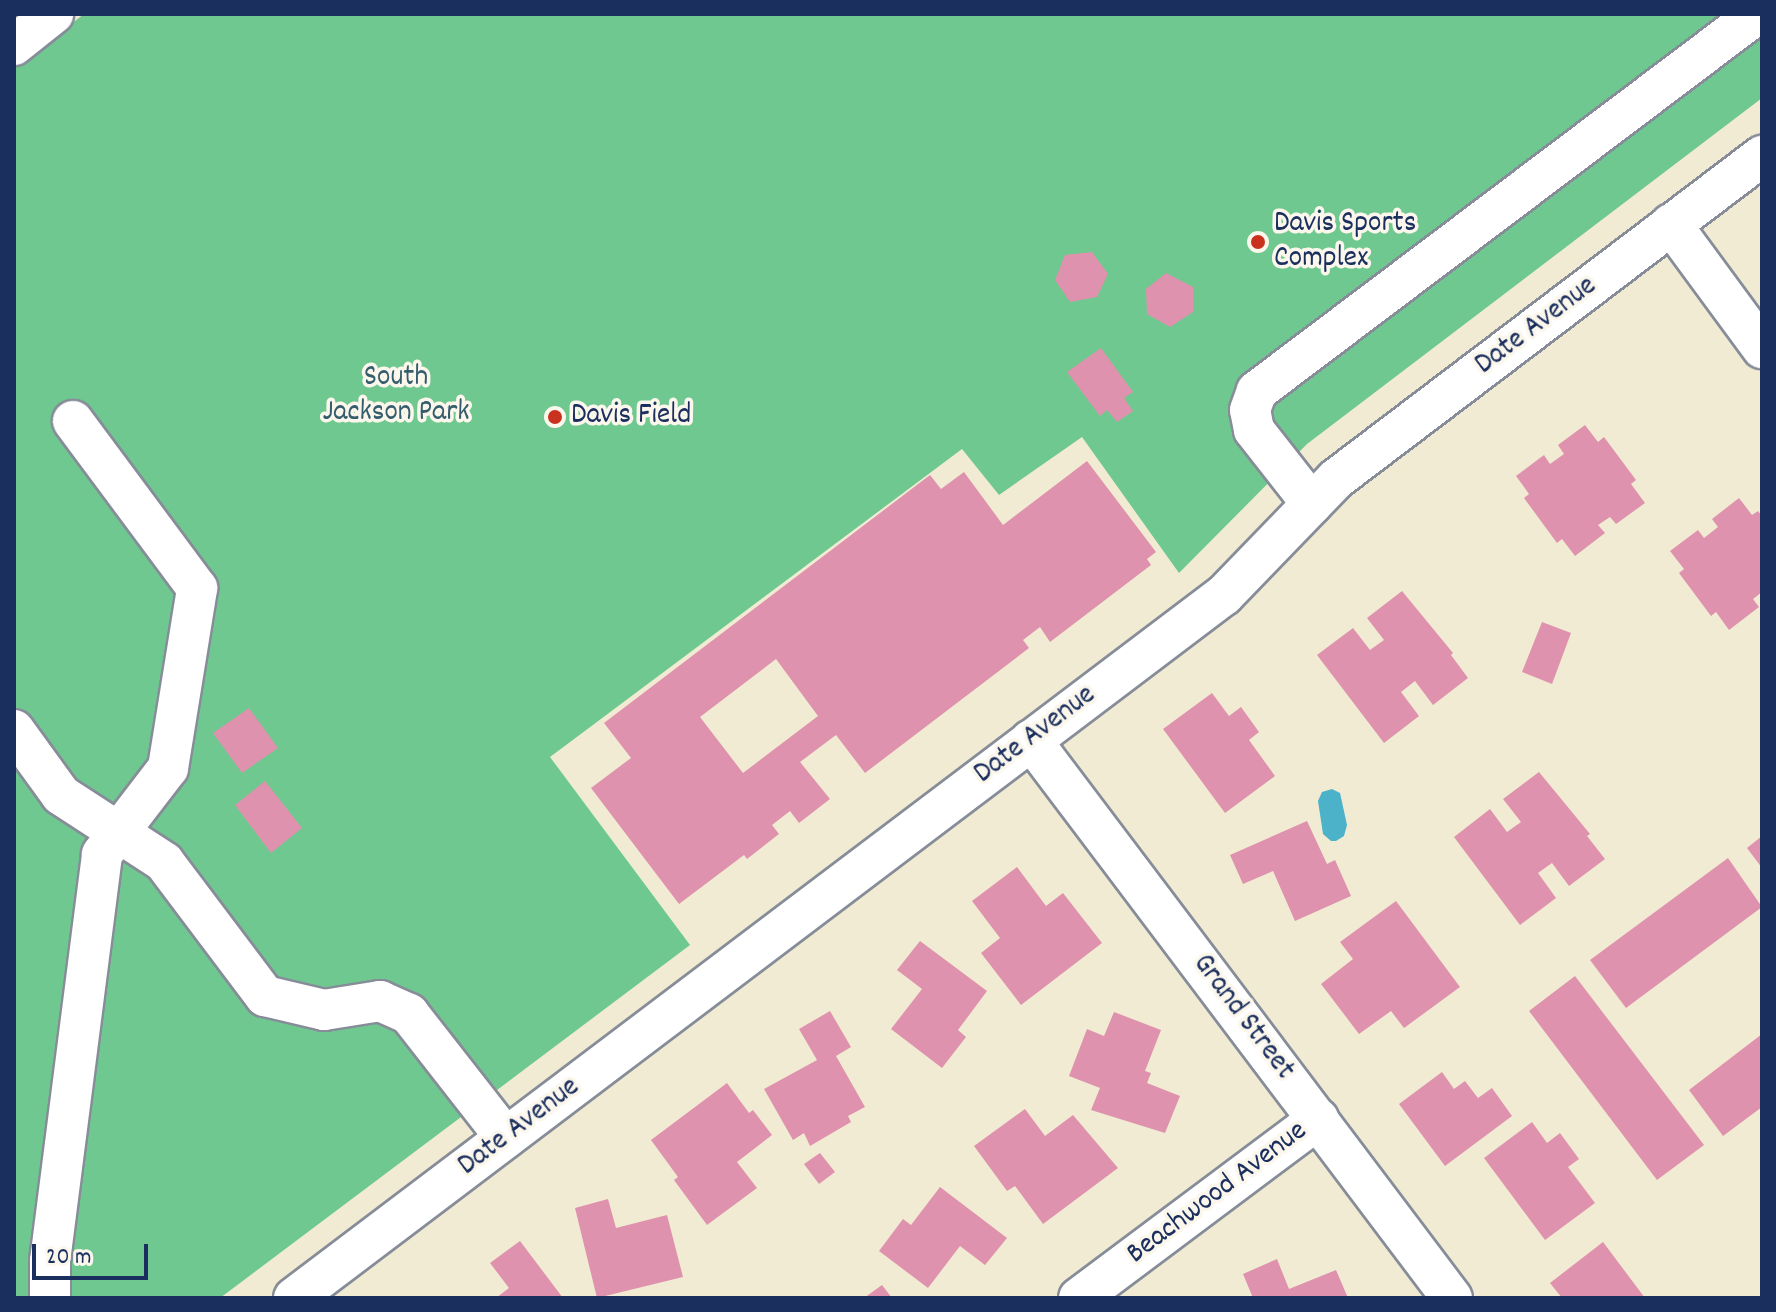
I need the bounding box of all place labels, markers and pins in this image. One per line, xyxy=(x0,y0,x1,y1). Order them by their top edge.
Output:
place label: Davis Sports Complex xyxy=(1274,207,1416,278)
marker: Davis Sports Complex xyxy=(1249,233,1267,251)
place label: Davis Field xyxy=(571,399,691,435)
marker: Davis Field xyxy=(546,408,564,426)

